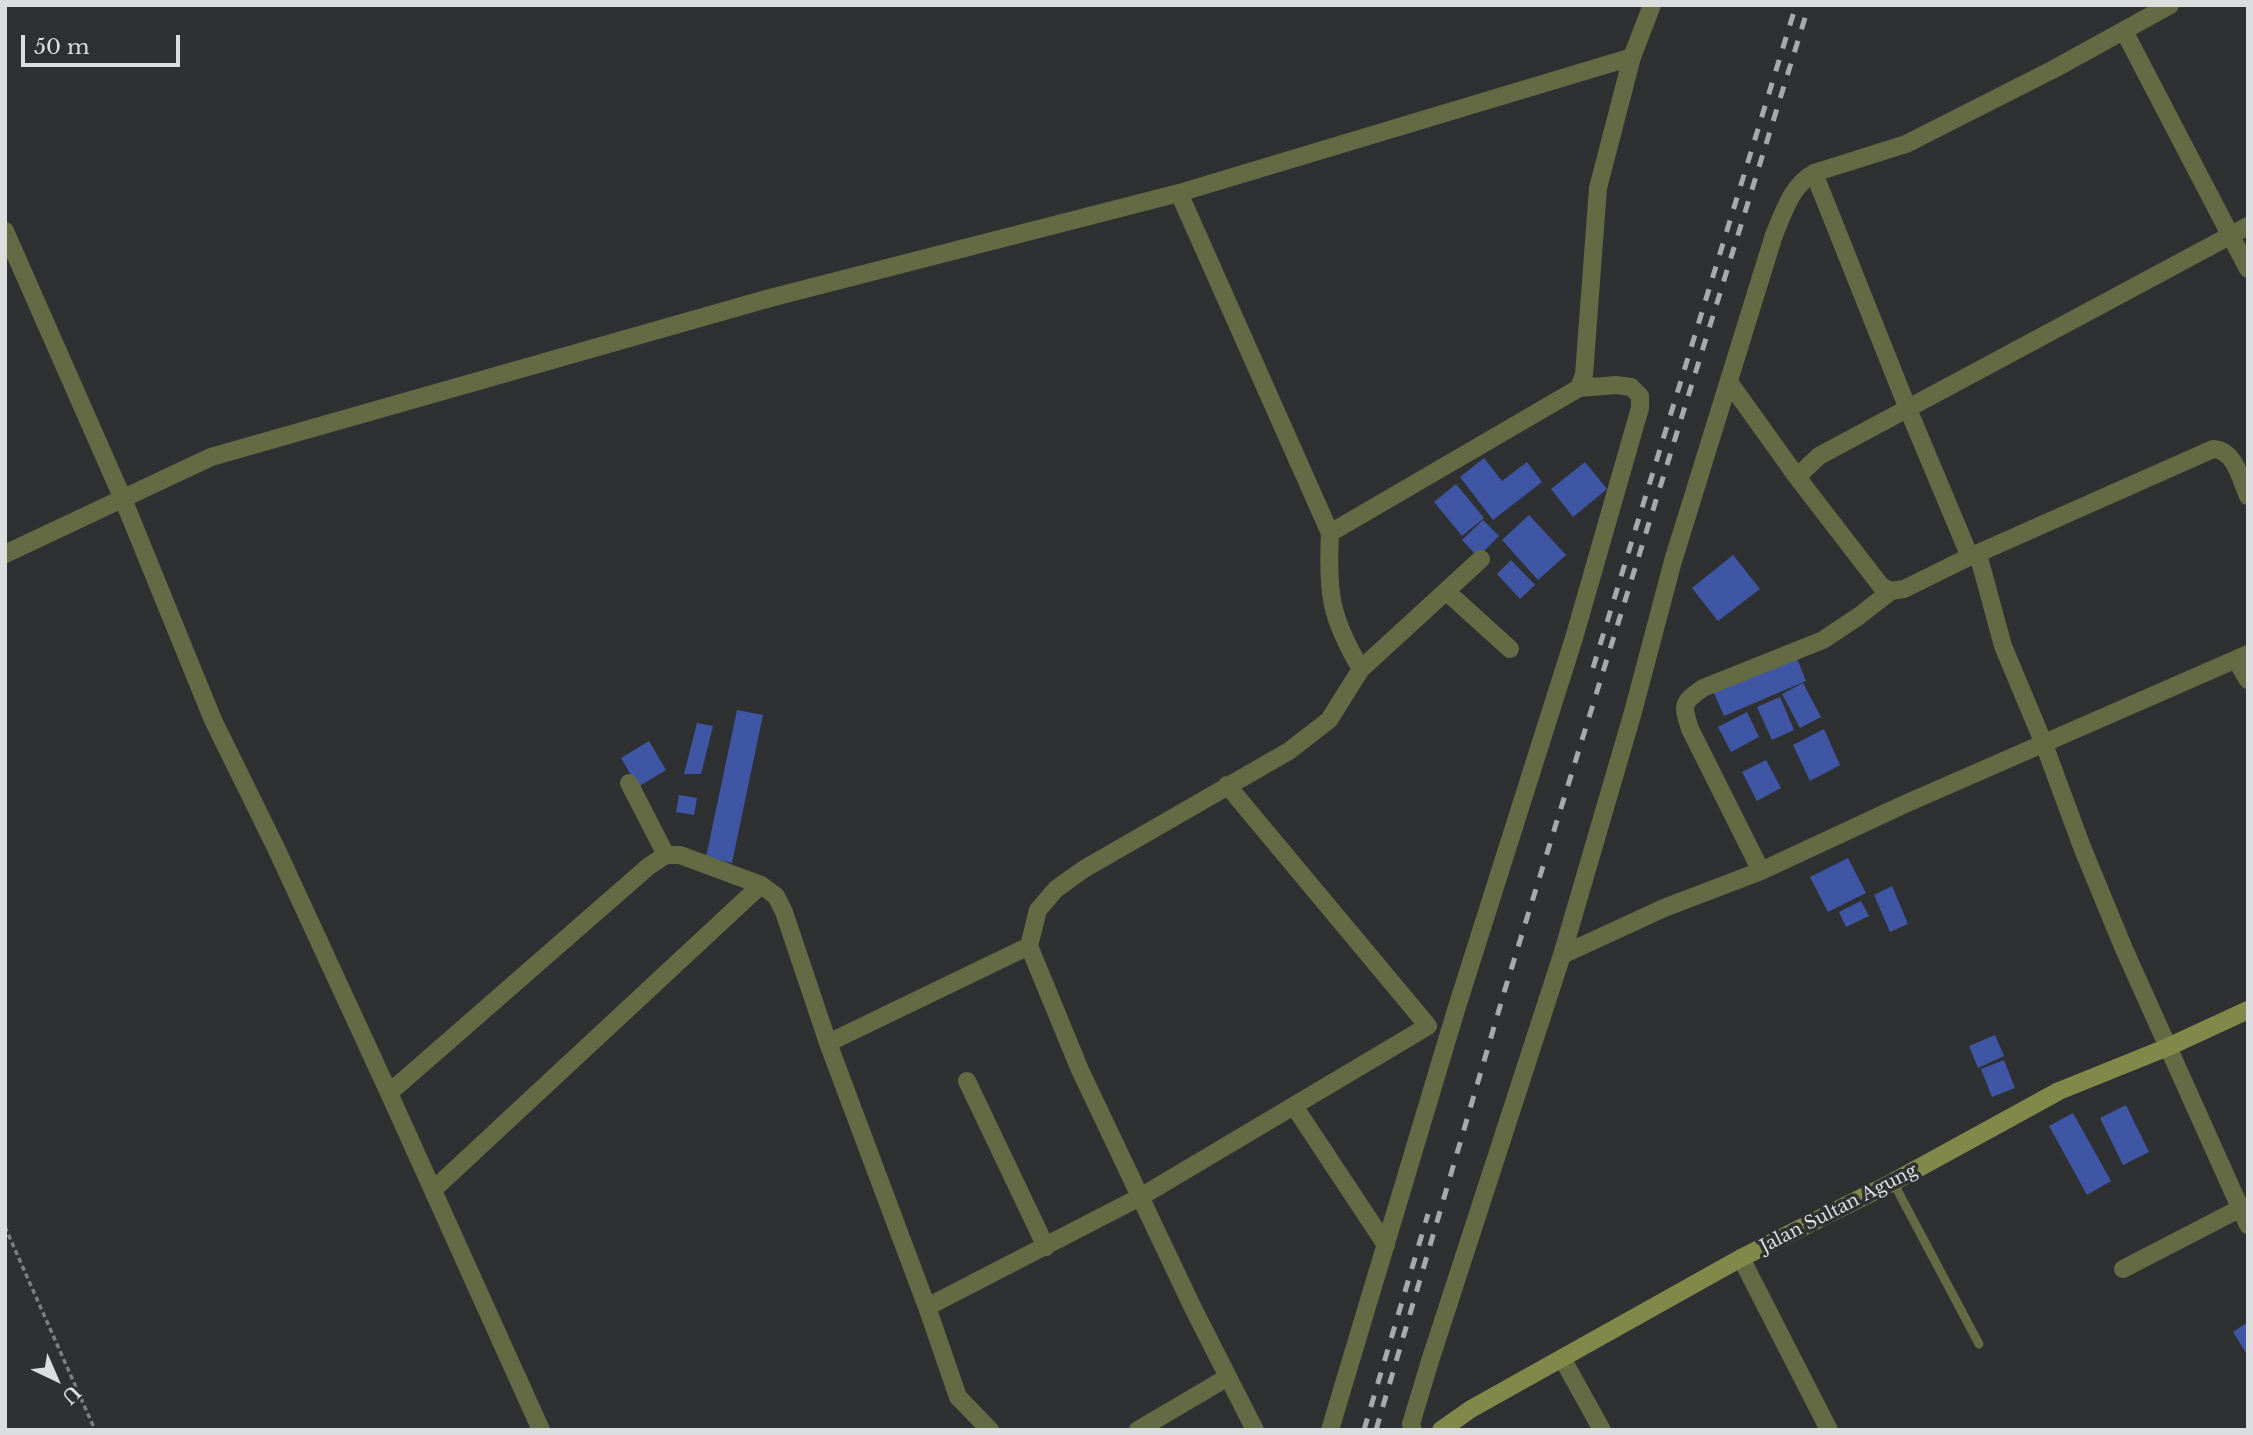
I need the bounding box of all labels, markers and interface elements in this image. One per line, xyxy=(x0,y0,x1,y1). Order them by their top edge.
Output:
scale bar xyxy=(24,21,184,65)
text: 50 m xyxy=(34,34,89,60)
street label: Jalan Sultan Agung xyxy=(1757,1160,1921,1258)
north arrow xyxy=(21,1344,91,1414)
text: U xyxy=(57,1380,85,1409)

